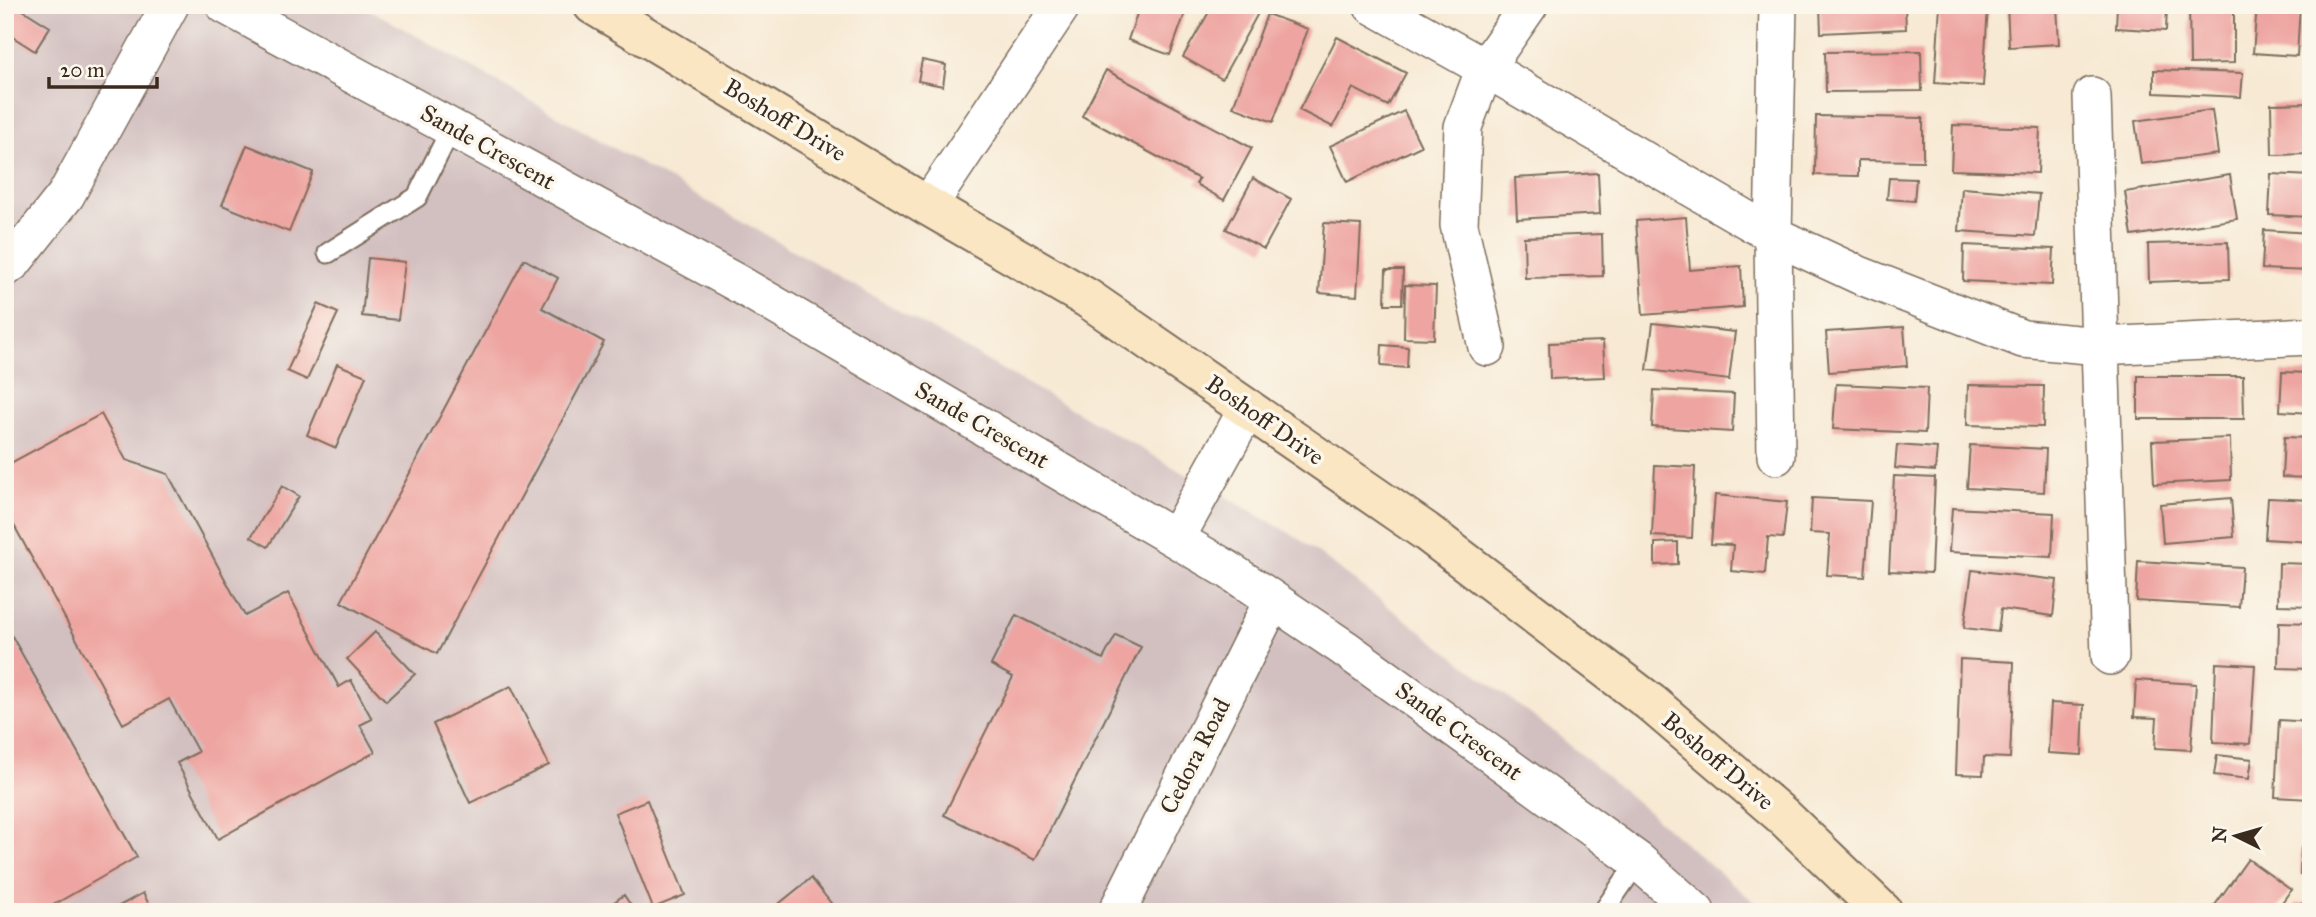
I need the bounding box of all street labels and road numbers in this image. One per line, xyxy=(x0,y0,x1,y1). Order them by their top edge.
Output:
street label: Boshoff Drive xyxy=(718,72,852,168)
street label: Sande Crescent xyxy=(415,98,561,197)
street label: Boshoff Drive xyxy=(1200,368,1330,472)
street label: Sande Crescent xyxy=(910,375,1055,476)
street label: Sande Crescent xyxy=(1390,675,1529,787)
street label: Cedora Road xyxy=(1153,693,1237,819)
street label: Boshoff Drive xyxy=(1656,705,1780,817)

